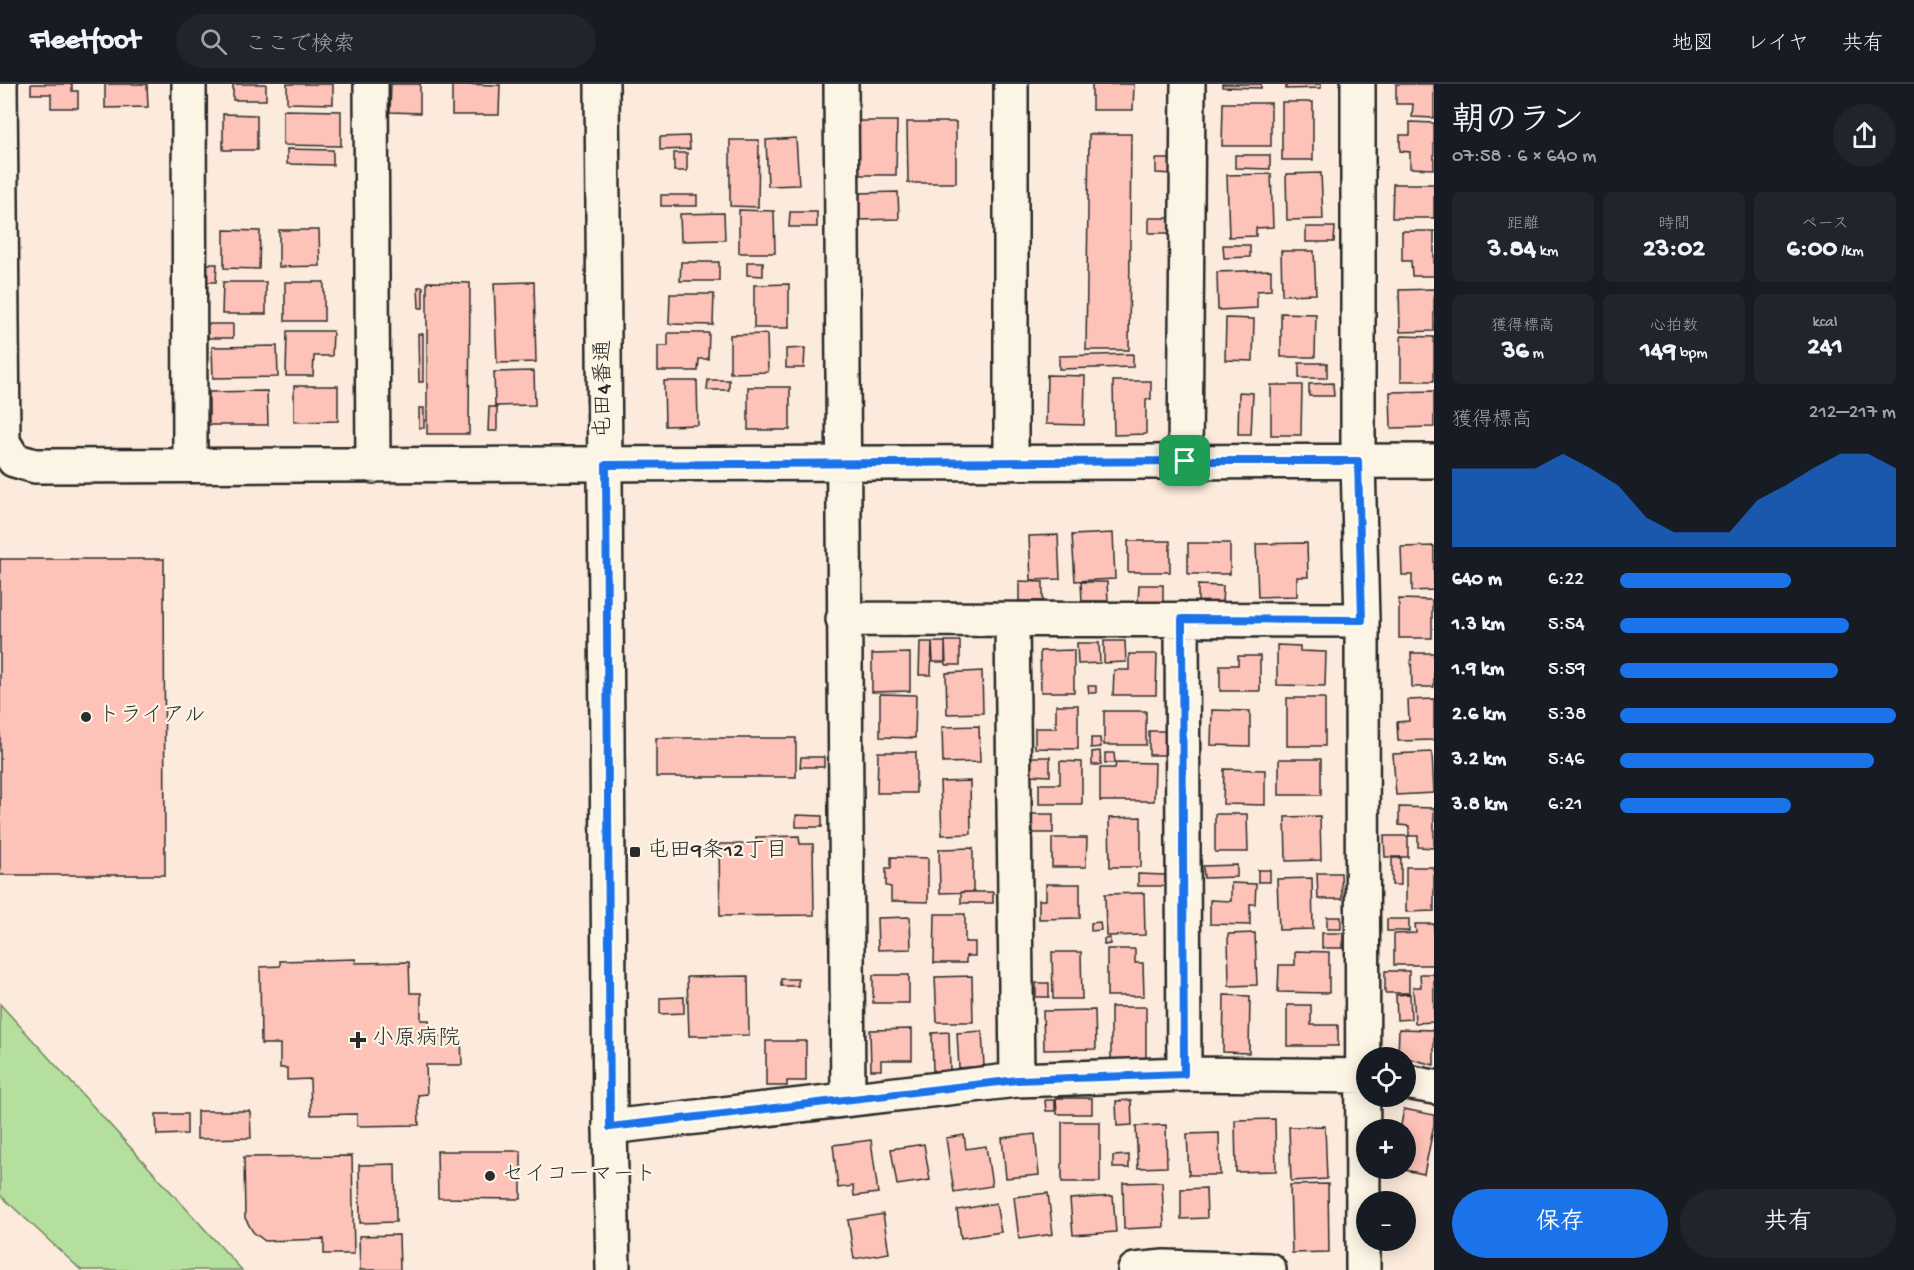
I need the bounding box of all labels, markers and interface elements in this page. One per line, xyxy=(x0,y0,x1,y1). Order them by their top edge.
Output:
search box xyxy=(176,14,596,68)
text: Fleetfoot xyxy=(30,25,140,58)
icon: search xyxy=(197,25,230,58)
text: ここで検索 xyxy=(245,33,355,59)
text: 地図 xyxy=(1672,33,1714,58)
text: レイヤ xyxy=(1747,33,1809,58)
text: 共有 xyxy=(1842,33,1884,58)
text: 朝のラン xyxy=(1452,104,1584,142)
button: share xyxy=(1833,104,1896,167)
text: 07:58 · 6 × 640 m xyxy=(1452,146,1596,169)
text: 距離 xyxy=(1507,216,1539,235)
text: 時間 xyxy=(1658,216,1690,235)
text: ペース xyxy=(1801,216,1849,235)
text: 3.84 xyxy=(1488,235,1536,266)
text: 23:02 xyxy=(1643,235,1705,266)
text: 6:00 xyxy=(1787,235,1837,266)
text: km xyxy=(1536,243,1558,262)
text: /km xyxy=(1837,243,1864,262)
text: kcal xyxy=(1813,314,1837,333)
text: 獲得標高 xyxy=(1491,318,1555,337)
text: 心拍数 xyxy=(1650,318,1698,337)
text: 241 xyxy=(1807,333,1843,364)
text: 36 xyxy=(1502,337,1529,368)
text: 149 xyxy=(1640,337,1676,368)
street label: 屯田4番通 xyxy=(591,340,618,438)
text: m xyxy=(1529,345,1544,364)
text: bpm xyxy=(1676,345,1708,364)
text: 212–217 m xyxy=(1809,402,1896,425)
text: 獲得標高 xyxy=(1452,410,1532,433)
pin xyxy=(1159,435,1210,486)
icon: arrive xyxy=(1168,444,1201,477)
text: 640 m xyxy=(1452,569,1502,592)
text: 6:22 xyxy=(1548,569,1584,592)
text: 1.3 km xyxy=(1452,614,1505,637)
text: 5:54 xyxy=(1548,614,1585,637)
text: 1.9 km xyxy=(1452,659,1504,682)
text: 5:59 xyxy=(1548,659,1585,682)
place label: トライアル xyxy=(98,704,206,730)
text: 2.6 km xyxy=(1452,704,1506,727)
text: 5:38 xyxy=(1548,704,1586,727)
marker: トライアル xyxy=(79,710,93,724)
text: 3.2 km xyxy=(1452,749,1506,772)
text: 5:46 xyxy=(1548,749,1584,772)
text: 3.8 km xyxy=(1452,794,1507,817)
text: 6:21 xyxy=(1548,794,1582,817)
place label: 屯田9条12丁目 xyxy=(647,838,788,865)
marker: 屯田9条12丁目 xyxy=(628,845,642,859)
place label: 小原病院 xyxy=(372,1026,460,1053)
marker: 小原病院 xyxy=(349,1031,367,1049)
map controls xyxy=(1356,1047,1416,1251)
button: locate xyxy=(1356,1047,1416,1107)
button: + xyxy=(1356,1119,1416,1179)
place label: セイコーマート xyxy=(502,1163,656,1189)
marker: セイコーマート xyxy=(483,1169,497,1183)
button: 保存 xyxy=(1452,1189,1668,1258)
button: 共有 xyxy=(1680,1189,1896,1258)
button: − xyxy=(1356,1191,1416,1251)

